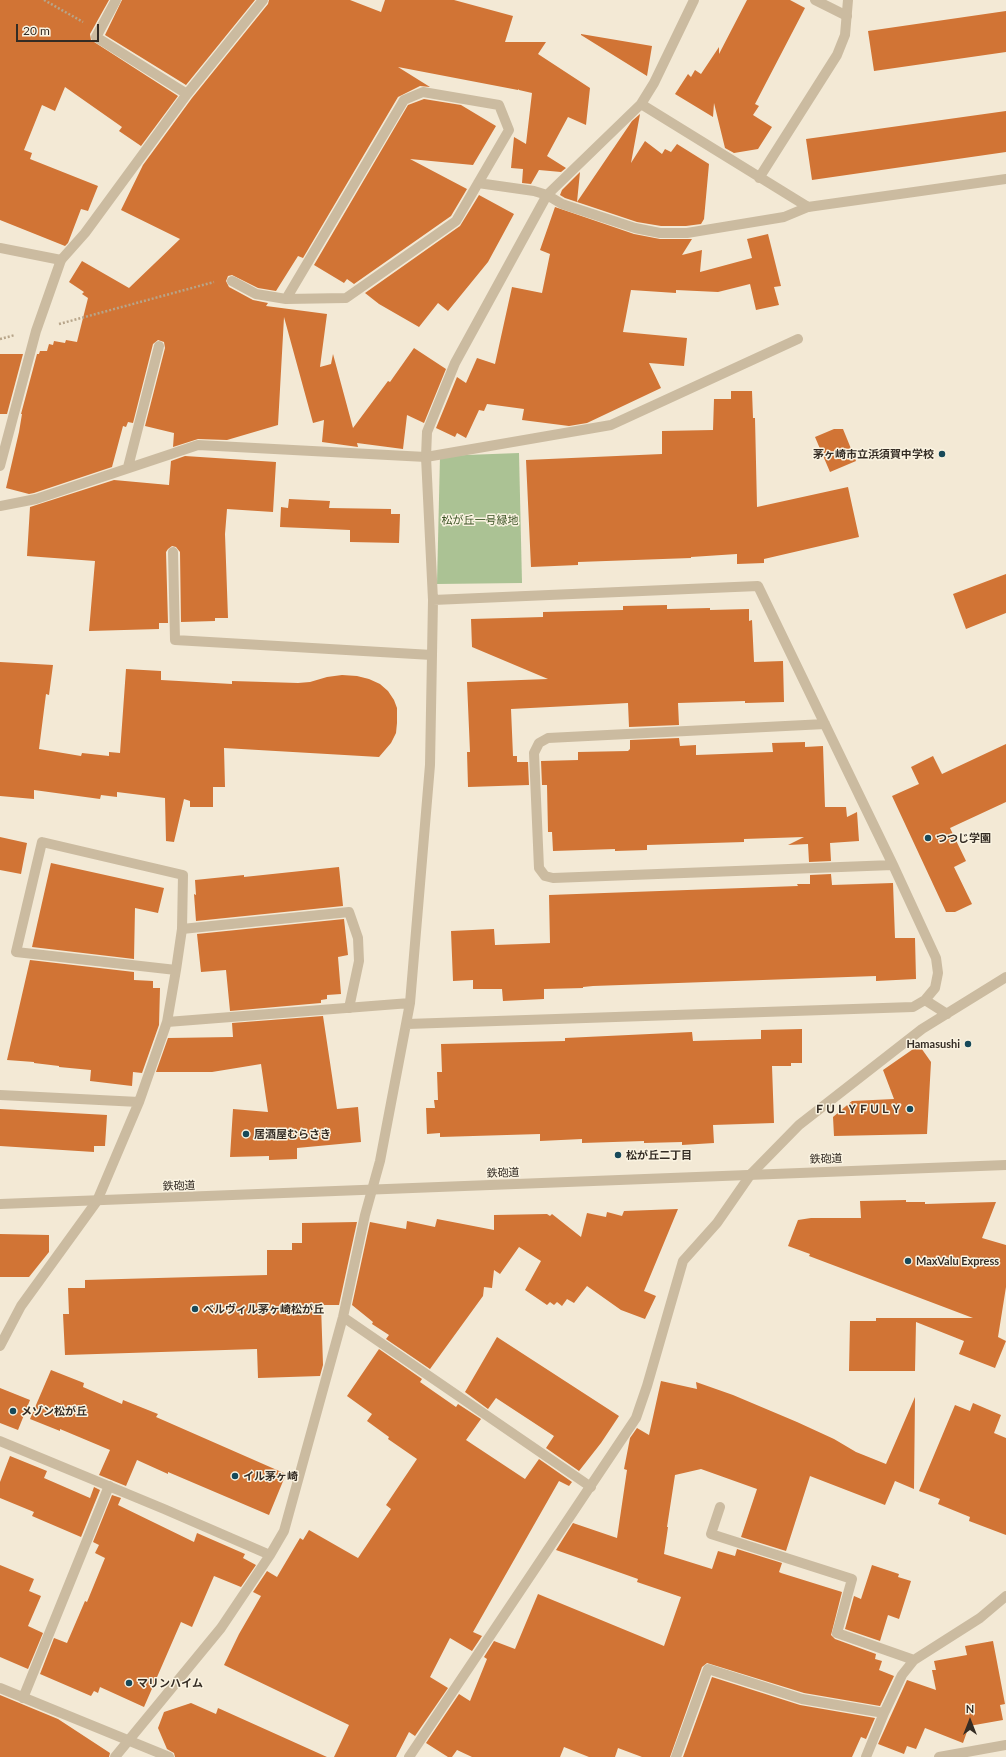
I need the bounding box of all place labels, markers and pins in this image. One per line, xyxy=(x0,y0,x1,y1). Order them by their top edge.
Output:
place label: 茅ヶ崎市立浜須賀中学校 xyxy=(813,447,934,461)
marker: 茅ヶ崎市立浜須賀中学校 xyxy=(937,449,947,459)
place label: つつじ学園 xyxy=(936,831,991,845)
marker: つつじ学園 xyxy=(923,833,933,843)
place label: Hamasushi xyxy=(906,1037,960,1051)
marker: Hamasushi xyxy=(963,1039,973,1049)
place label: ＦＵＬＹＦＵＬＹ xyxy=(814,1102,902,1116)
marker: ＦＵＬＹＦＵＬＹ xyxy=(905,1104,915,1114)
place label: 居酒屋むらさき xyxy=(254,1127,331,1141)
marker: 居酒屋むらさき xyxy=(241,1129,251,1139)
place label: 松が丘二丁目 xyxy=(626,1148,692,1162)
marker: 松が丘二丁目 xyxy=(613,1150,623,1160)
place label: MaxValu Express xyxy=(916,1254,999,1268)
marker: MaxValu Express xyxy=(903,1256,913,1266)
place label: ベルヴィル茅ヶ崎松が丘 xyxy=(203,1302,324,1316)
marker: ベルヴィル茅ヶ崎松が丘 xyxy=(190,1304,200,1314)
place label: メゾン松が丘 xyxy=(21,1404,87,1418)
marker: メゾン松が丘 xyxy=(8,1406,18,1416)
place label: イル茅ヶ崎 xyxy=(243,1469,298,1483)
marker: イル茅ヶ崎 xyxy=(230,1471,240,1481)
place label: マリンハイム xyxy=(137,1676,203,1690)
marker: マリンハイム xyxy=(124,1678,134,1688)

